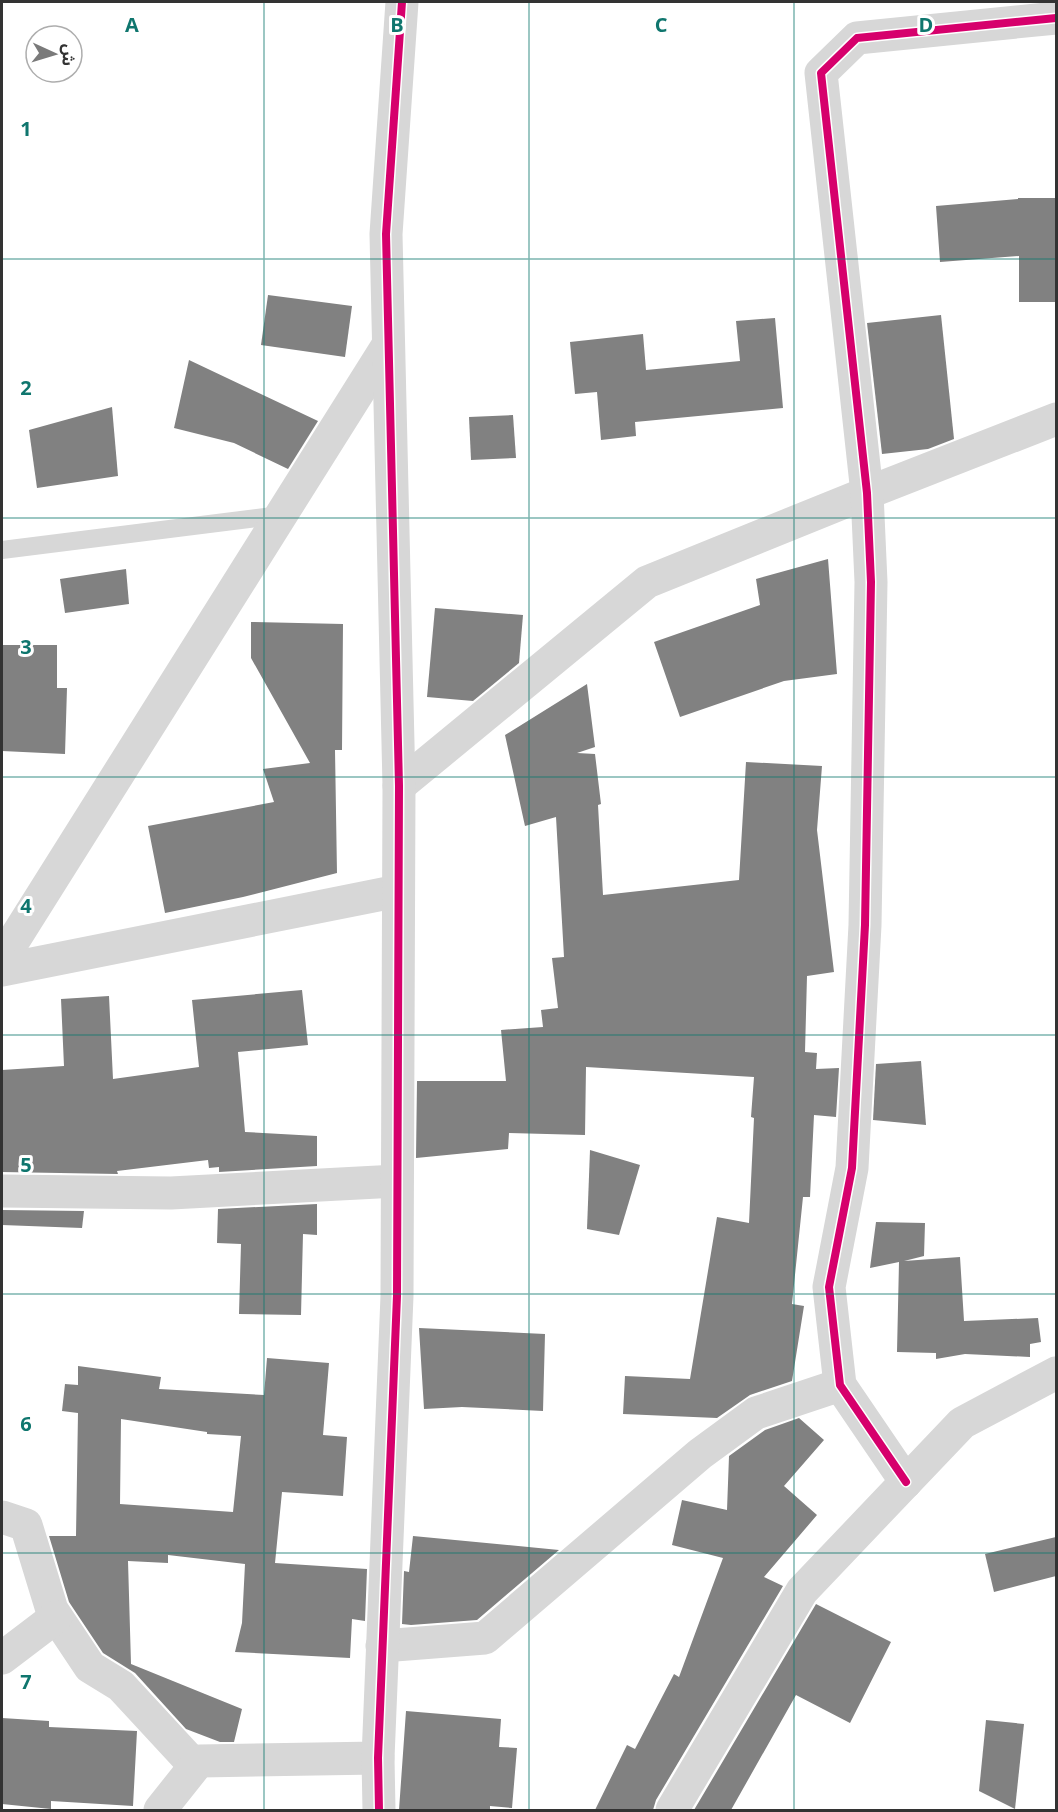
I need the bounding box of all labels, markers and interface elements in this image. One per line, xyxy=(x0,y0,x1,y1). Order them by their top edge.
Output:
text: A xyxy=(125,11,139,38)
text: B xyxy=(390,11,404,38)
text: C xyxy=(655,11,668,38)
text: D xyxy=(919,11,933,38)
north arrow xyxy=(24,24,84,84)
text: ش xyxy=(57,43,81,67)
text: 1 xyxy=(20,115,32,142)
text: 2 xyxy=(20,374,32,401)
text: 3 xyxy=(20,633,32,660)
text: 4 xyxy=(20,892,32,919)
text: 5 xyxy=(20,1151,32,1178)
text: 6 xyxy=(20,1410,32,1437)
text: 7 xyxy=(20,1668,32,1695)

